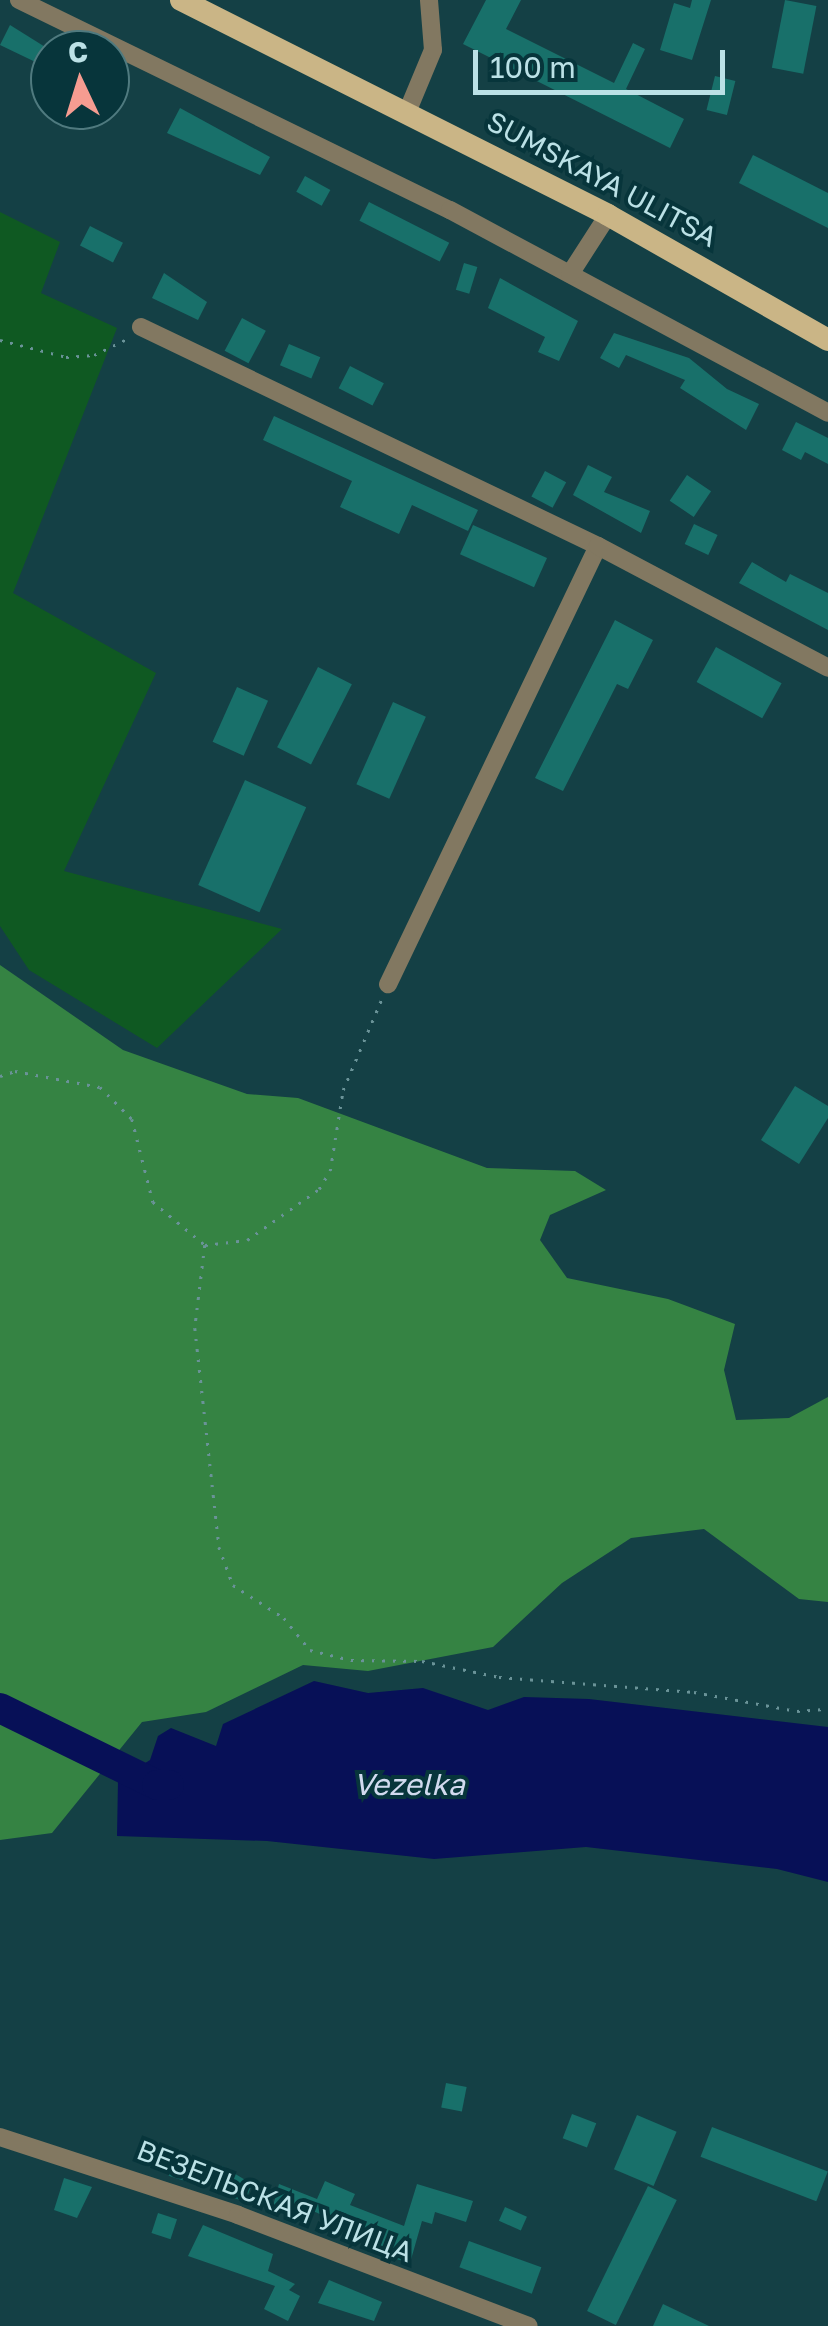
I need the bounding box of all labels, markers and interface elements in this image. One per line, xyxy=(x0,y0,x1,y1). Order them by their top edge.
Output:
north arrow xyxy=(30,30,130,130)
scale bar xyxy=(478,30,730,92)
text: С xyxy=(67,34,89,69)
text: 100 m xyxy=(490,49,576,85)
street label: SUMSKAYA ULITSA xyxy=(481,104,723,254)
water label: Vezelka xyxy=(353,1766,465,1802)
street label: ВЕЗЕЛЬСКАЯ УЛИЦА xyxy=(132,2133,418,2269)

